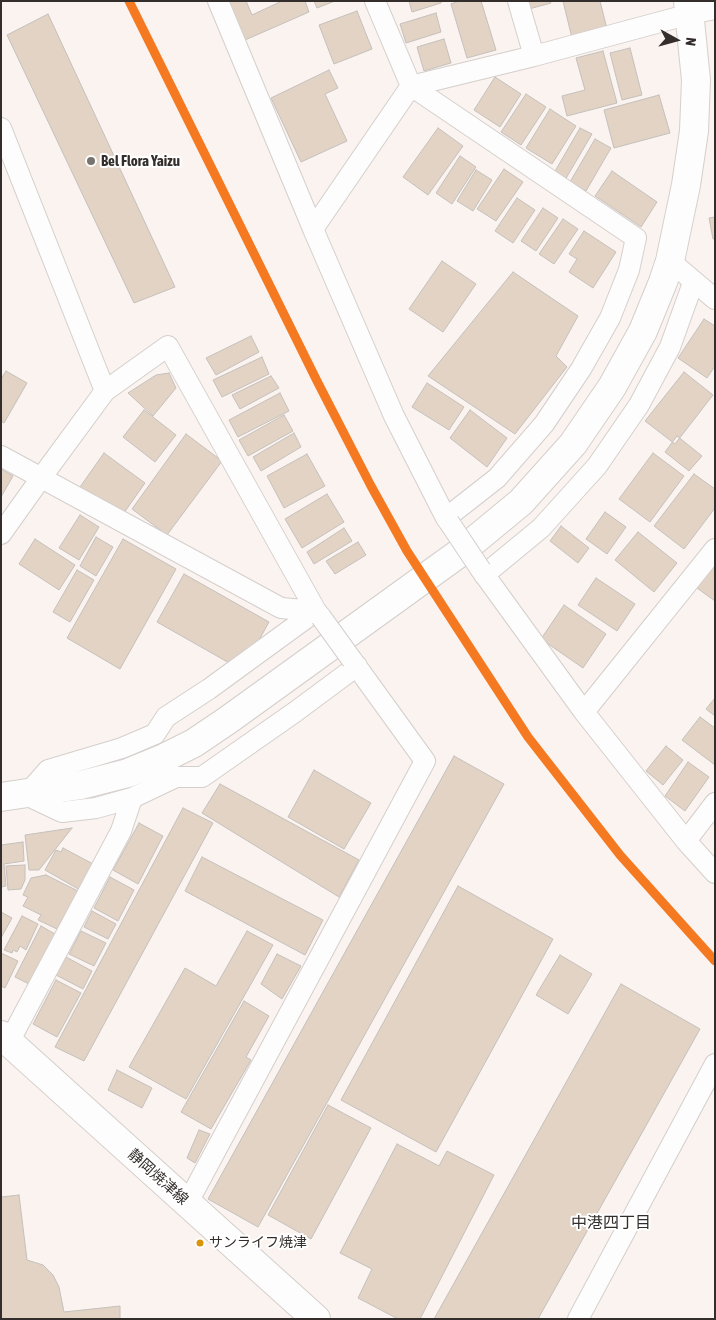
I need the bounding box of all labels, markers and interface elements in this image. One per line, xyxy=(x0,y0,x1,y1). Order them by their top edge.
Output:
north arrow xyxy=(651,15,701,65)
text: N xyxy=(682,37,699,47)
place label: Bel Flora Yaizu xyxy=(101,152,180,170)
marker: Bel Flora Yaizu xyxy=(85,155,97,167)
street label: 静岡焼津線 xyxy=(124,1145,192,1209)
district label: 中港四丁目 xyxy=(571,1213,651,1233)
place label: サンライフ焼津 xyxy=(209,1235,307,1251)
marker: サンライフ焼津 xyxy=(195,1238,205,1248)

